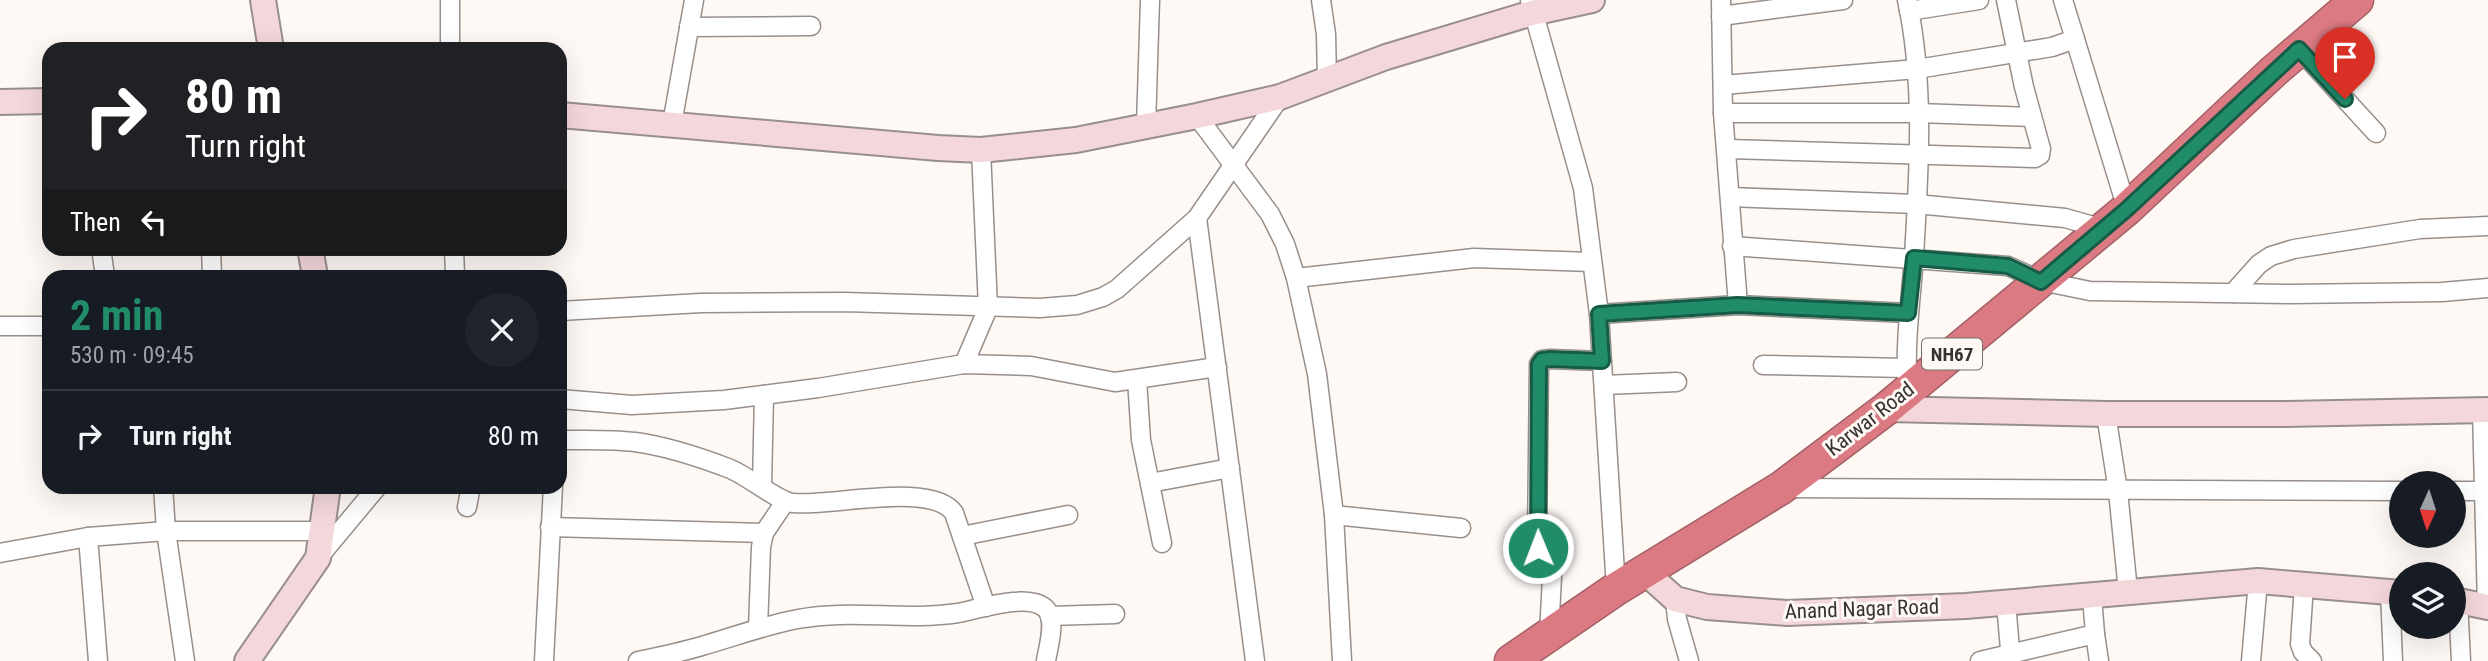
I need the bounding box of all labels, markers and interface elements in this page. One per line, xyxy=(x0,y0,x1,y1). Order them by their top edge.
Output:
pin xyxy=(2315,27,2375,99)
icon: arrive xyxy=(2326,38,2364,76)
text: 80 m xyxy=(185,68,282,125)
icon: right xyxy=(70,70,161,161)
text: Turn right xyxy=(185,127,306,165)
icon: left xyxy=(135,203,173,241)
text: Then xyxy=(70,207,121,237)
text: 2 min xyxy=(70,291,163,340)
button: close xyxy=(465,293,539,367)
road number: NH67 xyxy=(1922,338,1982,370)
text: 530 m · 09:45 xyxy=(70,342,194,369)
street label: Karwar Road xyxy=(1821,377,1919,461)
icon: right xyxy=(70,417,108,455)
text: Turn right xyxy=(129,421,231,451)
text: 80 m xyxy=(488,421,539,451)
north arrow xyxy=(2389,471,2466,548)
map controls xyxy=(2389,471,2466,639)
position arrow xyxy=(1501,511,1575,585)
button: layers xyxy=(2389,562,2466,639)
street label: Anand Nagar Road xyxy=(1784,594,1940,624)

